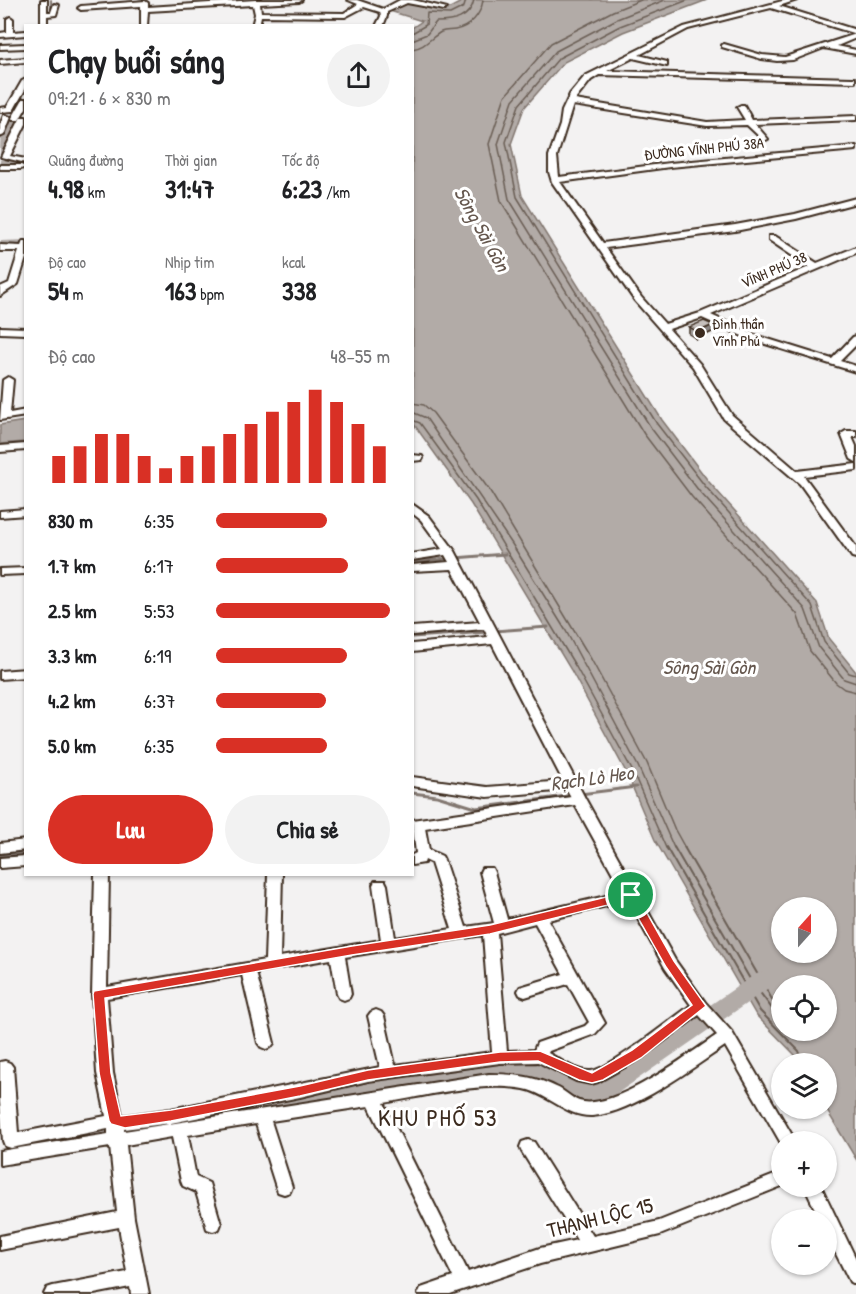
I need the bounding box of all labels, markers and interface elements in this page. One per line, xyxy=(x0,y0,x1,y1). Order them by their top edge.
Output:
text: Chạy buổi sáng xyxy=(48,39,225,83)
button: share xyxy=(327,44,390,107)
text: 09:21 · 6 × 830 m xyxy=(48,84,171,111)
street label: ĐƯỜNG VĨNH PHÚ 38A xyxy=(643,132,766,165)
text: Quãng đường xyxy=(48,149,124,171)
text: Thời gian xyxy=(165,149,217,171)
text: Tốc độ xyxy=(282,149,319,171)
text: 4.98 xyxy=(48,171,84,206)
text: 31:47 xyxy=(165,171,215,206)
text: 6:23 xyxy=(282,171,322,206)
text: km xyxy=(84,181,105,203)
text: /km xyxy=(322,181,350,203)
water label: Sông Sài Gòn xyxy=(447,182,518,278)
street label: VĨNH PHÚ 38 xyxy=(738,246,810,293)
text: Độ cao xyxy=(48,251,86,273)
text: Nhịp tim xyxy=(165,251,214,273)
text: kcal xyxy=(282,251,305,273)
text: 54 xyxy=(48,273,69,308)
text: 163 xyxy=(165,273,196,308)
text: 338 xyxy=(282,273,317,308)
text: m xyxy=(69,283,83,305)
text: bpm xyxy=(196,283,224,305)
place label: Đình thần Vĩnh Phú xyxy=(712,313,764,351)
marker: Đình thần Vĩnh Phú xyxy=(693,326,707,340)
text: Độ cao xyxy=(48,342,95,369)
text: 48–55 m xyxy=(330,342,390,369)
text: 830 m xyxy=(48,507,93,534)
text: 6:35 xyxy=(144,507,174,534)
text: 1.7 km xyxy=(48,552,96,579)
text: 6:17 xyxy=(144,552,174,579)
text: 2.5 km xyxy=(48,597,97,624)
text: 5:53 xyxy=(144,597,175,624)
text: 3.3 km xyxy=(48,642,97,669)
text: 6:19 xyxy=(144,642,171,669)
water label: Sông Sài Gòn xyxy=(663,653,757,681)
text: 4.2 km xyxy=(48,687,96,714)
text: 6:37 xyxy=(144,687,175,714)
text: 5.0 km xyxy=(48,732,96,759)
text: 6:35 xyxy=(144,732,174,759)
water label: Rạch Lò Heo xyxy=(549,758,637,797)
button: Lưu xyxy=(48,795,213,864)
button: Chia sẻ xyxy=(225,795,390,864)
pin xyxy=(605,869,656,920)
icon: arrive xyxy=(614,878,647,911)
north arrow xyxy=(771,897,837,963)
map controls xyxy=(771,897,837,1275)
button: locate xyxy=(771,975,837,1041)
button: layers xyxy=(771,1053,837,1119)
district label: KHU PHỐ 53 xyxy=(378,1101,498,1133)
button: + xyxy=(771,1131,837,1197)
street label: THẠNH LỘC 15 xyxy=(544,1190,656,1245)
button: − xyxy=(771,1209,837,1275)

